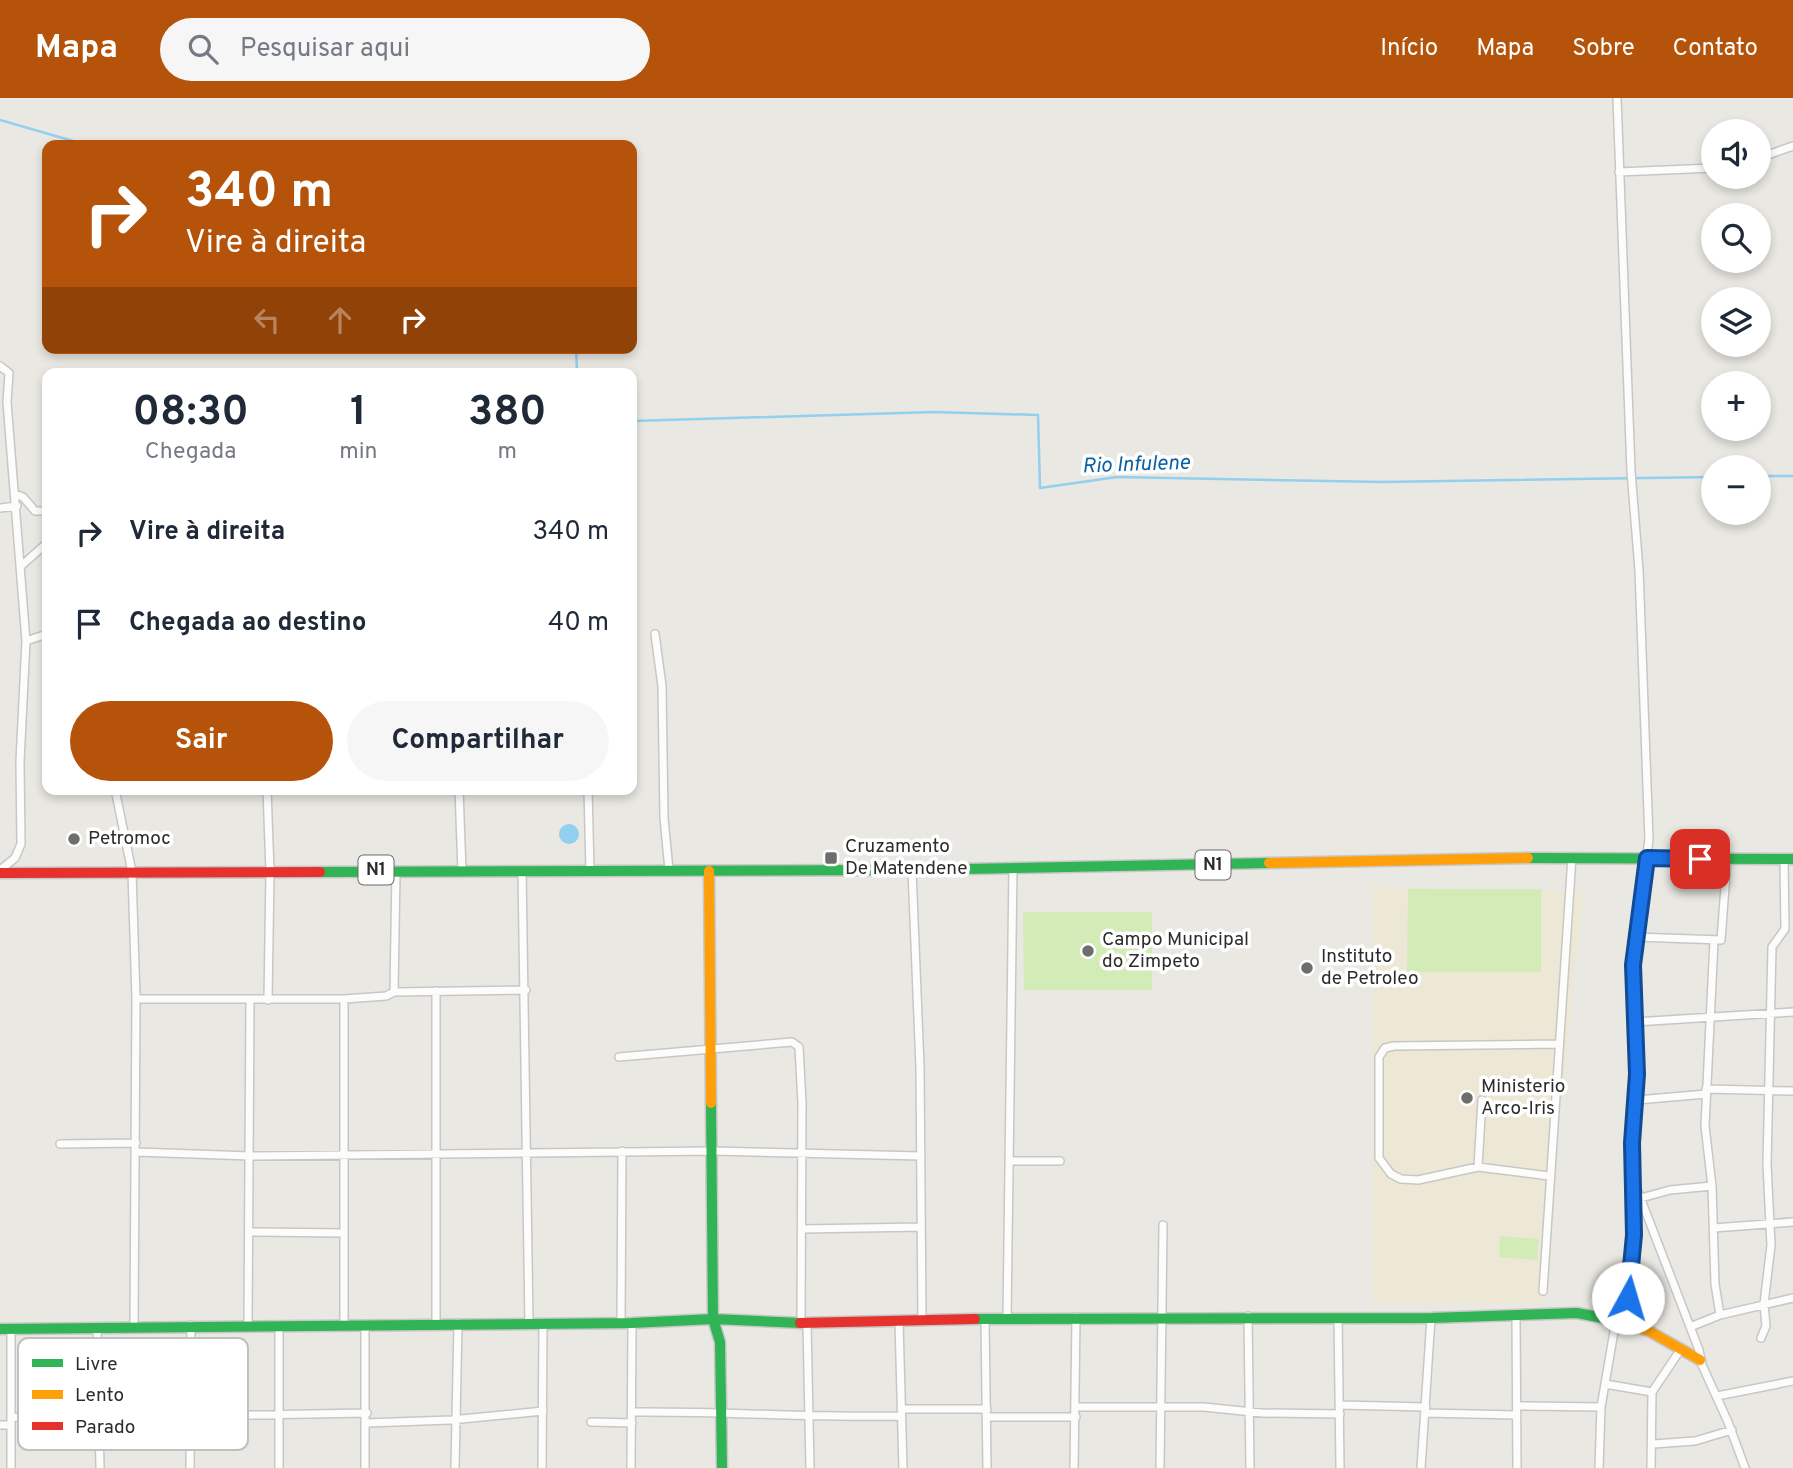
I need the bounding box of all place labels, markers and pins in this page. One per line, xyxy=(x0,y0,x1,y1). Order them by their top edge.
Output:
place label: Petromoc xyxy=(88,827,171,851)
pin xyxy=(1670,829,1730,889)
marker: Petromoc xyxy=(66,831,82,847)
place label: Cruzamento De Matendene xyxy=(845,835,968,881)
marker: Cruzamento De Matendene xyxy=(823,850,839,866)
place label: Campo Municipal do Zimpeto xyxy=(1102,928,1249,974)
marker: Campo Municipal do Zimpeto xyxy=(1080,943,1096,959)
place label: Instituto de Petroleo xyxy=(1321,945,1419,991)
marker: Instituto de Petroleo xyxy=(1299,960,1315,976)
place label: Ministerio Arco-Iris xyxy=(1481,1075,1565,1121)
marker: Ministerio Arco-Iris xyxy=(1459,1090,1475,1106)

